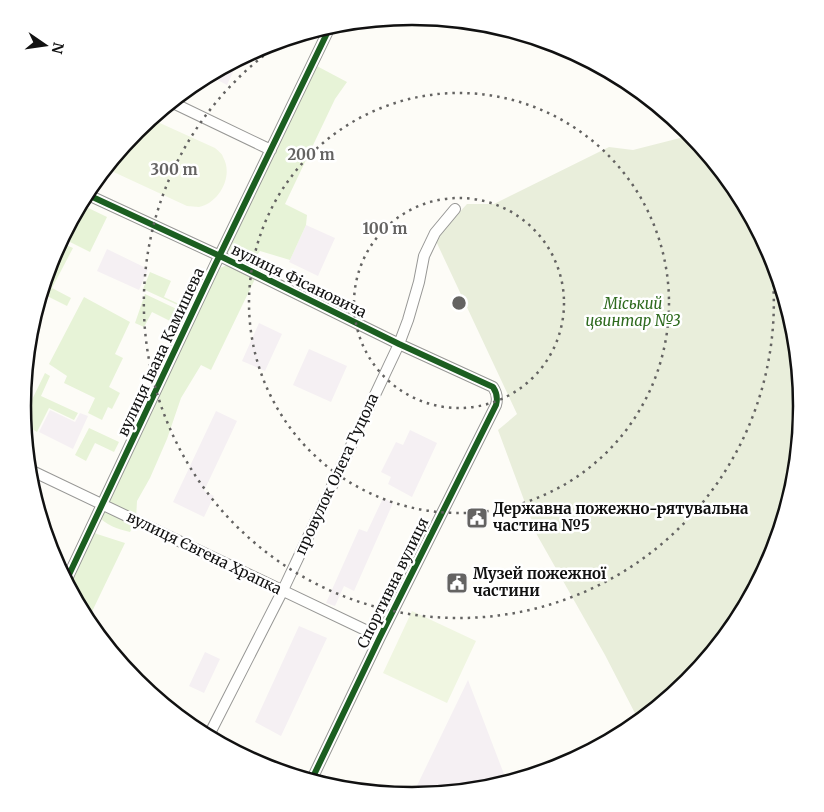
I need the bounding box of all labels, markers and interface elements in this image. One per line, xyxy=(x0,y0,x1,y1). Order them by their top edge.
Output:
north arrow xyxy=(20,20,70,70)
text: N xyxy=(48,41,68,55)
text: 200 m xyxy=(287,145,335,164)
text: 300 m xyxy=(150,160,198,179)
text: 100 m xyxy=(363,219,407,238)
street label: вулиця Фісановича xyxy=(229,240,370,322)
street label: вулиця Івана Камишева xyxy=(113,264,208,439)
centre of rings xyxy=(450,294,468,312)
park label: Міський цвинтар №3 xyxy=(586,294,681,330)
street label: провулок Олега Гуцола xyxy=(291,390,382,558)
place label: Державна пожежно-рятувальна частина №5 xyxy=(493,499,749,535)
public building icon: Державна пожежно-рятувальна частина №5 xyxy=(465,506,489,530)
street label: вулиця Євгена Храпка xyxy=(124,507,285,598)
street label: Спортивна вулиця xyxy=(353,514,432,651)
place label: Музей пожежної частини xyxy=(473,564,607,600)
public building icon: Музей пожежної частини xyxy=(445,571,469,595)

